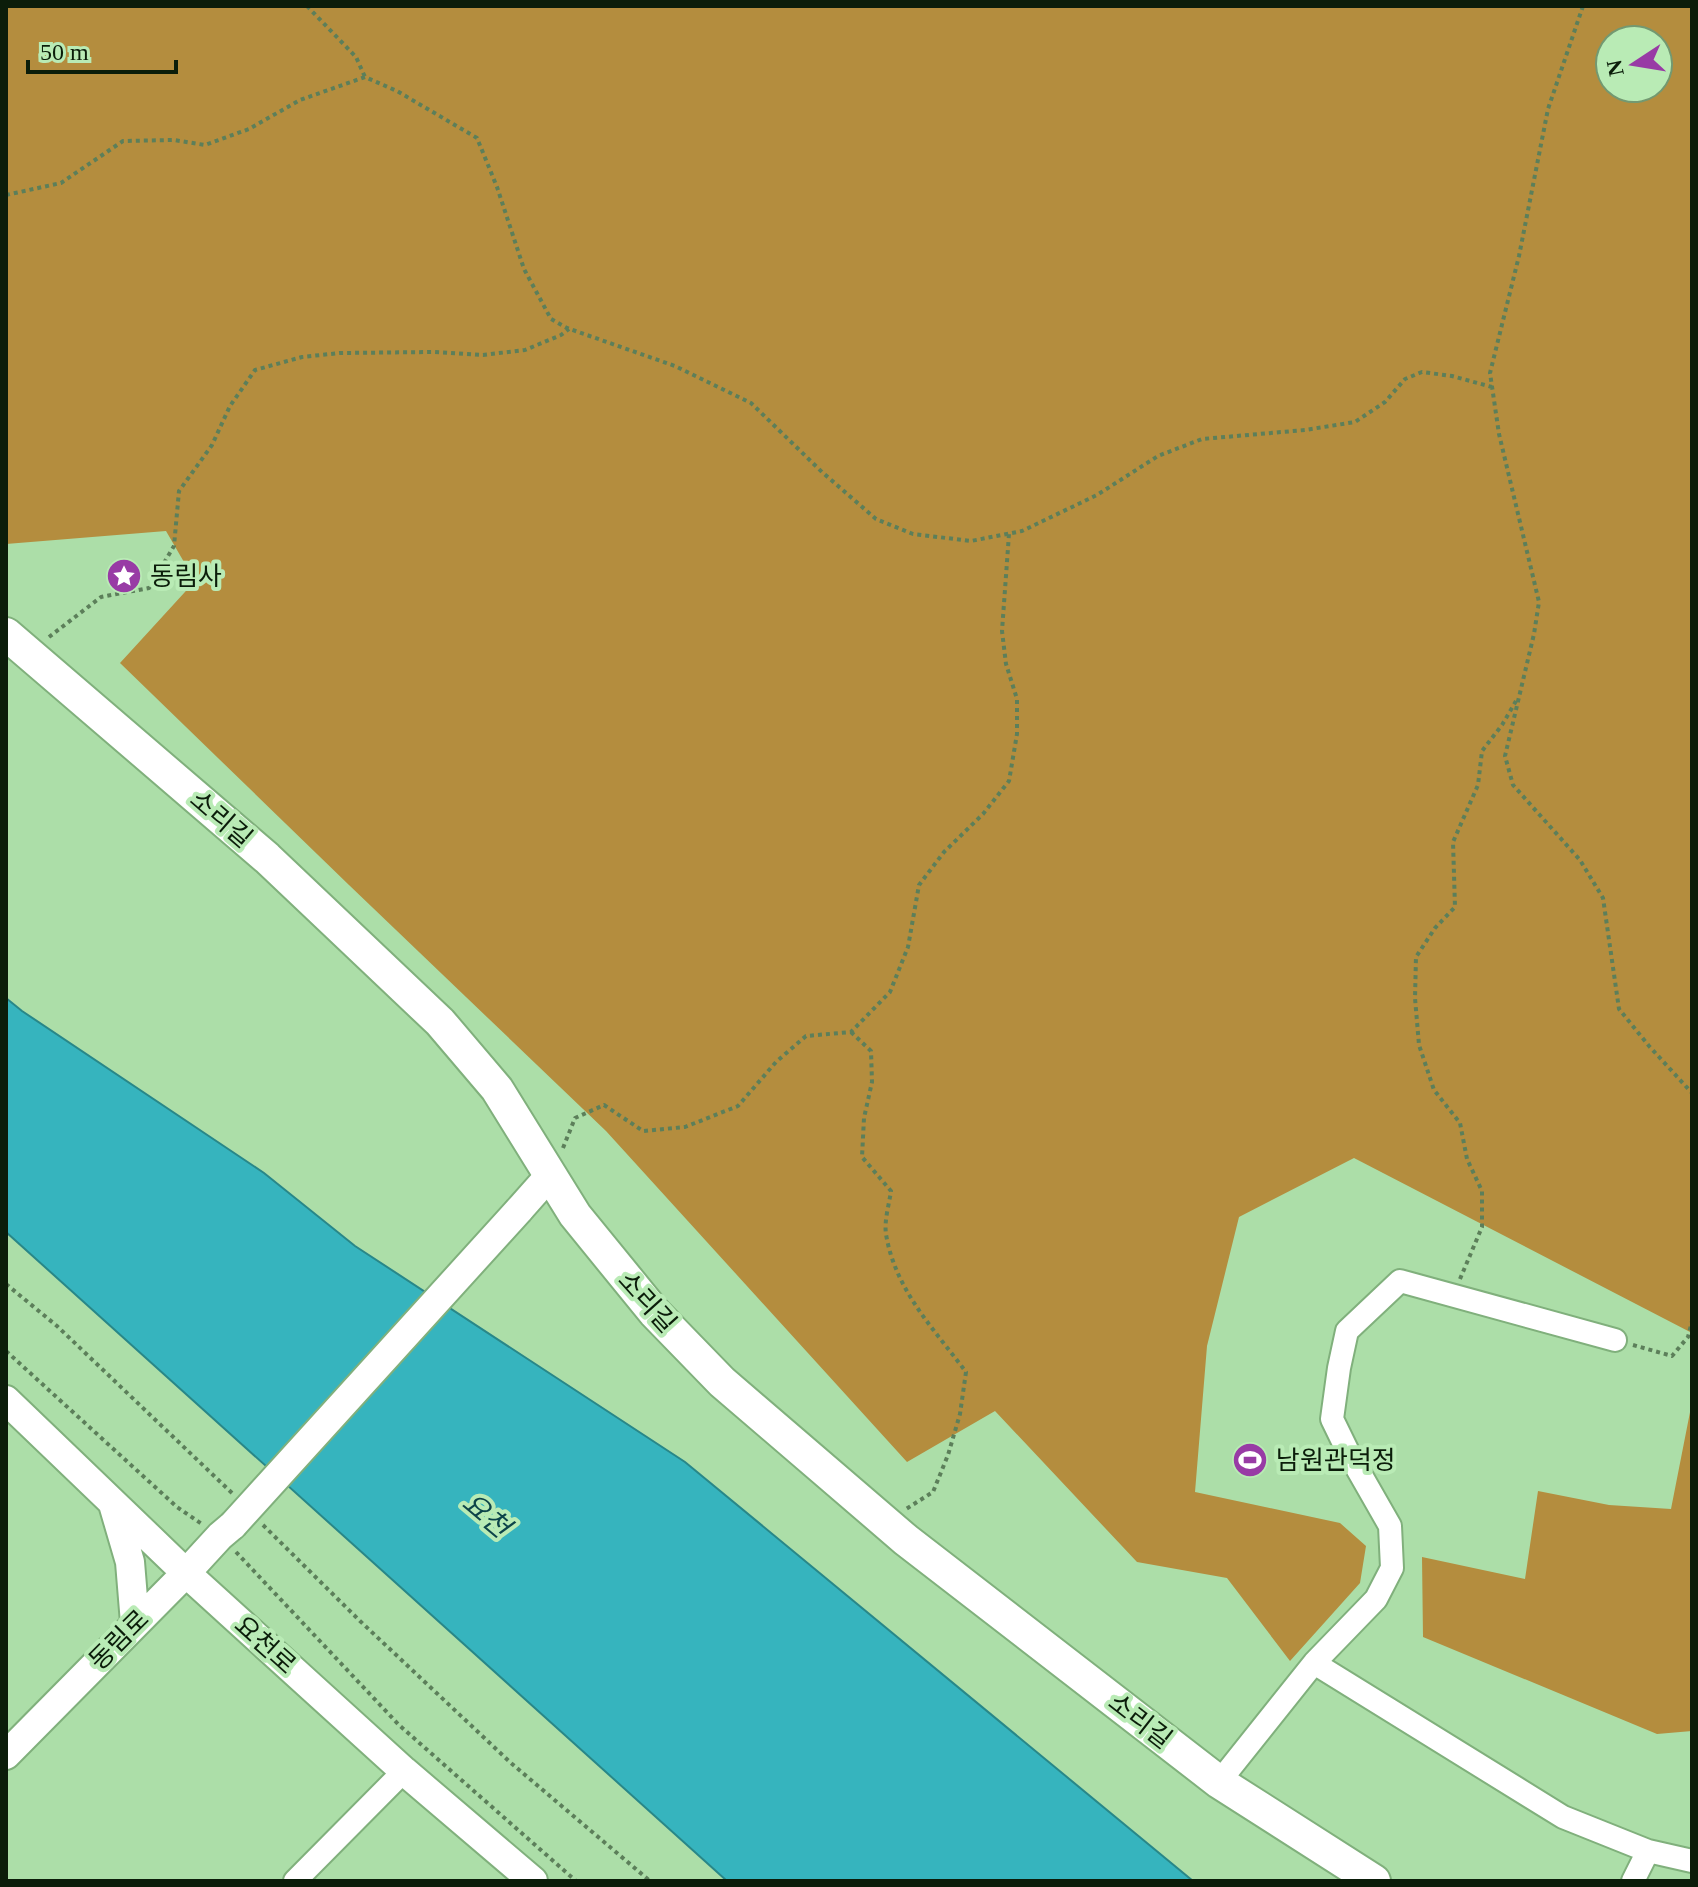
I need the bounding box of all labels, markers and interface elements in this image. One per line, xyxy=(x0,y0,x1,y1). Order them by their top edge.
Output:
scale bar xyxy=(28,24,176,74)
north arrow xyxy=(1594,24,1674,104)
text: 50 m xyxy=(40,39,89,65)
text: N xyxy=(1601,58,1629,78)
place icon: 동림사 xyxy=(105,557,143,595)
place label: 동림사 xyxy=(150,562,222,591)
street label: 소리길 xyxy=(184,785,258,853)
street label: 소리길 xyxy=(612,1266,682,1338)
sports icon: 남원관덕정 xyxy=(1231,1441,1269,1479)
place label: 남원관덕정 xyxy=(1276,1446,1396,1475)
water label: 요천 xyxy=(456,1487,518,1546)
street label: 동림로 xyxy=(83,1604,155,1676)
street label: 요천로 xyxy=(229,1610,301,1680)
street label: 소리길 xyxy=(1103,1687,1177,1755)

